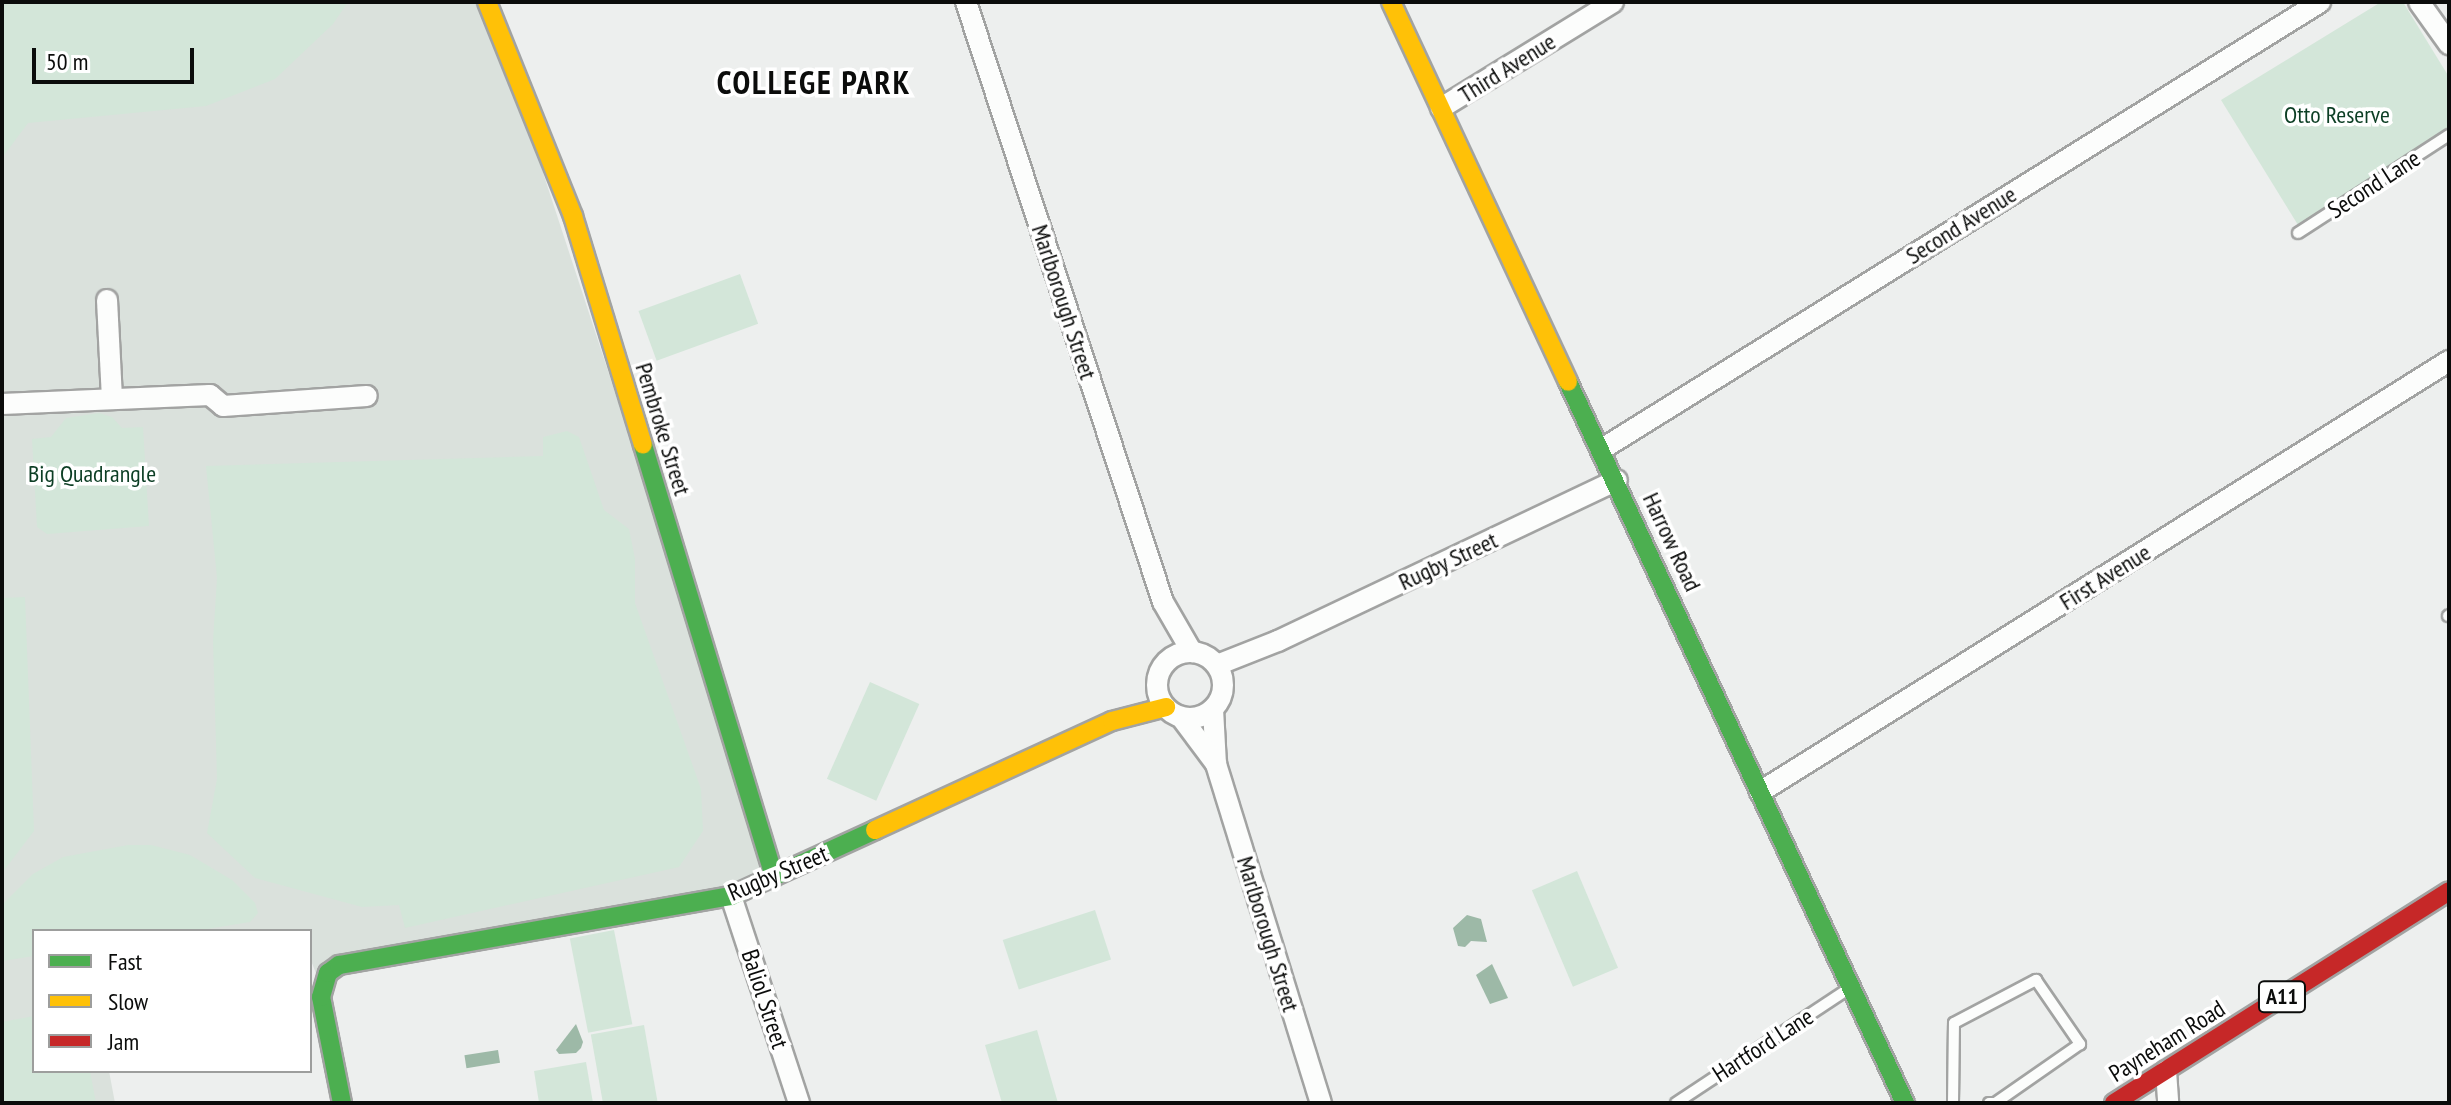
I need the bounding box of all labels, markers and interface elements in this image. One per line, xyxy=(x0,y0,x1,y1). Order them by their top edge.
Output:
street label: Third Avenue xyxy=(1453,27,1561,109)
scale bar xyxy=(36,32,198,82)
text: 50 m xyxy=(46,46,88,77)
district label: COLLEGE PARK xyxy=(717,63,911,101)
park label: Otto Reserve xyxy=(2284,101,2390,129)
street label: Second Lane xyxy=(2322,144,2426,224)
street label: Second Avenue xyxy=(1900,180,2022,270)
street label: Marlborough Street xyxy=(1025,221,1103,383)
street label: Pembroke Street xyxy=(629,359,697,499)
park label: Big Quadrangle xyxy=(28,460,156,488)
street label: Harrow Road xyxy=(1637,488,1707,596)
street label: Rugby Street xyxy=(1394,525,1502,597)
street label: First Avenue xyxy=(2054,538,2156,616)
street label: Rugby Street xyxy=(723,839,833,907)
street label: Marlborough Street xyxy=(1231,853,1305,1015)
legend xyxy=(32,929,312,1073)
text: Fast xyxy=(108,946,142,977)
street label: Baliol Street xyxy=(735,946,795,1052)
road number: A11 xyxy=(2256,979,2308,1015)
text: Slow xyxy=(108,986,148,1017)
street label: Payneham Road xyxy=(2104,994,2230,1088)
street label: Hartford Lane xyxy=(1707,1002,1819,1088)
text: Jam xyxy=(108,1026,139,1057)

